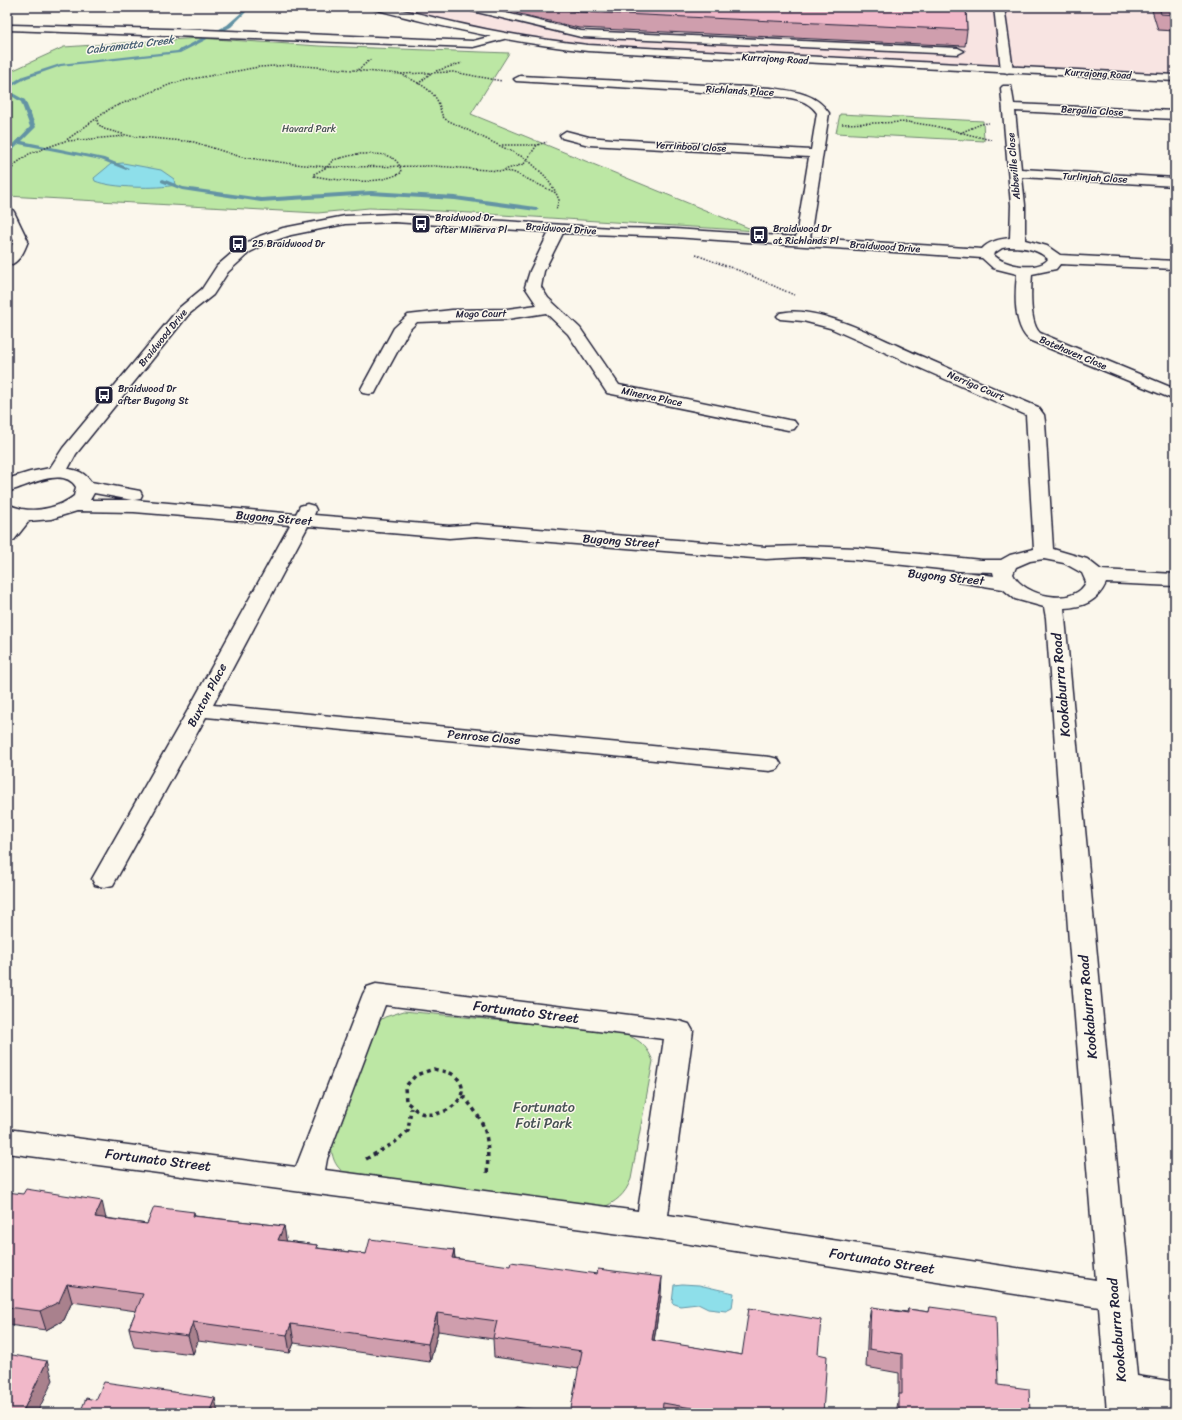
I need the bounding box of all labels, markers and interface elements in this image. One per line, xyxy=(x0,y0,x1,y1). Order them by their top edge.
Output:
water label: Cabramatta Creek xyxy=(85,30,177,60)
street label: Kurrajong Road xyxy=(741,48,810,70)
street label: Kurrajong Road xyxy=(1064,63,1133,85)
street label: Richlands Place xyxy=(705,80,775,102)
street label: Bergalia Close xyxy=(1060,100,1124,122)
park label: Havard Park xyxy=(282,120,337,138)
street label: Abbeville Close xyxy=(1002,132,1026,201)
street label: Yerrinbool Close xyxy=(655,136,727,158)
street label: Turlinjah Close xyxy=(1062,167,1128,189)
place label: Braidwood Dr after Minerva Pl xyxy=(435,209,508,239)
bus stop icon: Braidwood Dr after Minerva Pl xyxy=(410,213,432,235)
street label: Braidwood Drive xyxy=(525,218,597,240)
place label: Braidwood Dr at Richlands Pl xyxy=(773,220,840,250)
bus stop icon: Braidwood Dr at Richlands Pl xyxy=(748,224,770,246)
bus stop icon: 25 Braidwood Dr xyxy=(227,233,249,255)
place label: 25 Braidwood Dr xyxy=(252,235,326,253)
street label: Braidwood Drive xyxy=(849,236,921,258)
street label: Braidwood Drive xyxy=(134,305,192,371)
street label: Mogo Court xyxy=(456,305,507,323)
street label: Batehaven Close xyxy=(1036,331,1110,375)
street label: Nerriga Court xyxy=(944,366,1008,406)
place label: Braidwood Dr after Bugong St xyxy=(118,380,189,410)
street label: Minerva Place xyxy=(620,382,684,412)
bus stop icon: Braidwood Dr after Bugong St xyxy=(93,384,115,406)
street label: Bugong Street xyxy=(235,504,314,532)
street label: Bugong Street xyxy=(582,527,661,555)
street label: Bugong Street xyxy=(907,562,986,592)
street label: Kookaburra Road xyxy=(1044,630,1078,738)
street label: Buxton Place xyxy=(181,659,233,731)
street label: Penrose Close xyxy=(446,723,522,751)
street label: Kookaburra Road xyxy=(1071,952,1105,1060)
street label: Fortunato Street xyxy=(472,993,580,1031)
park label: Fortunato Foti Park xyxy=(513,1095,575,1136)
street label: Fortunato Street xyxy=(104,1141,212,1179)
street label: Fortunato Street xyxy=(828,1240,936,1282)
street label: Kookaburra Road xyxy=(1100,1275,1134,1383)

